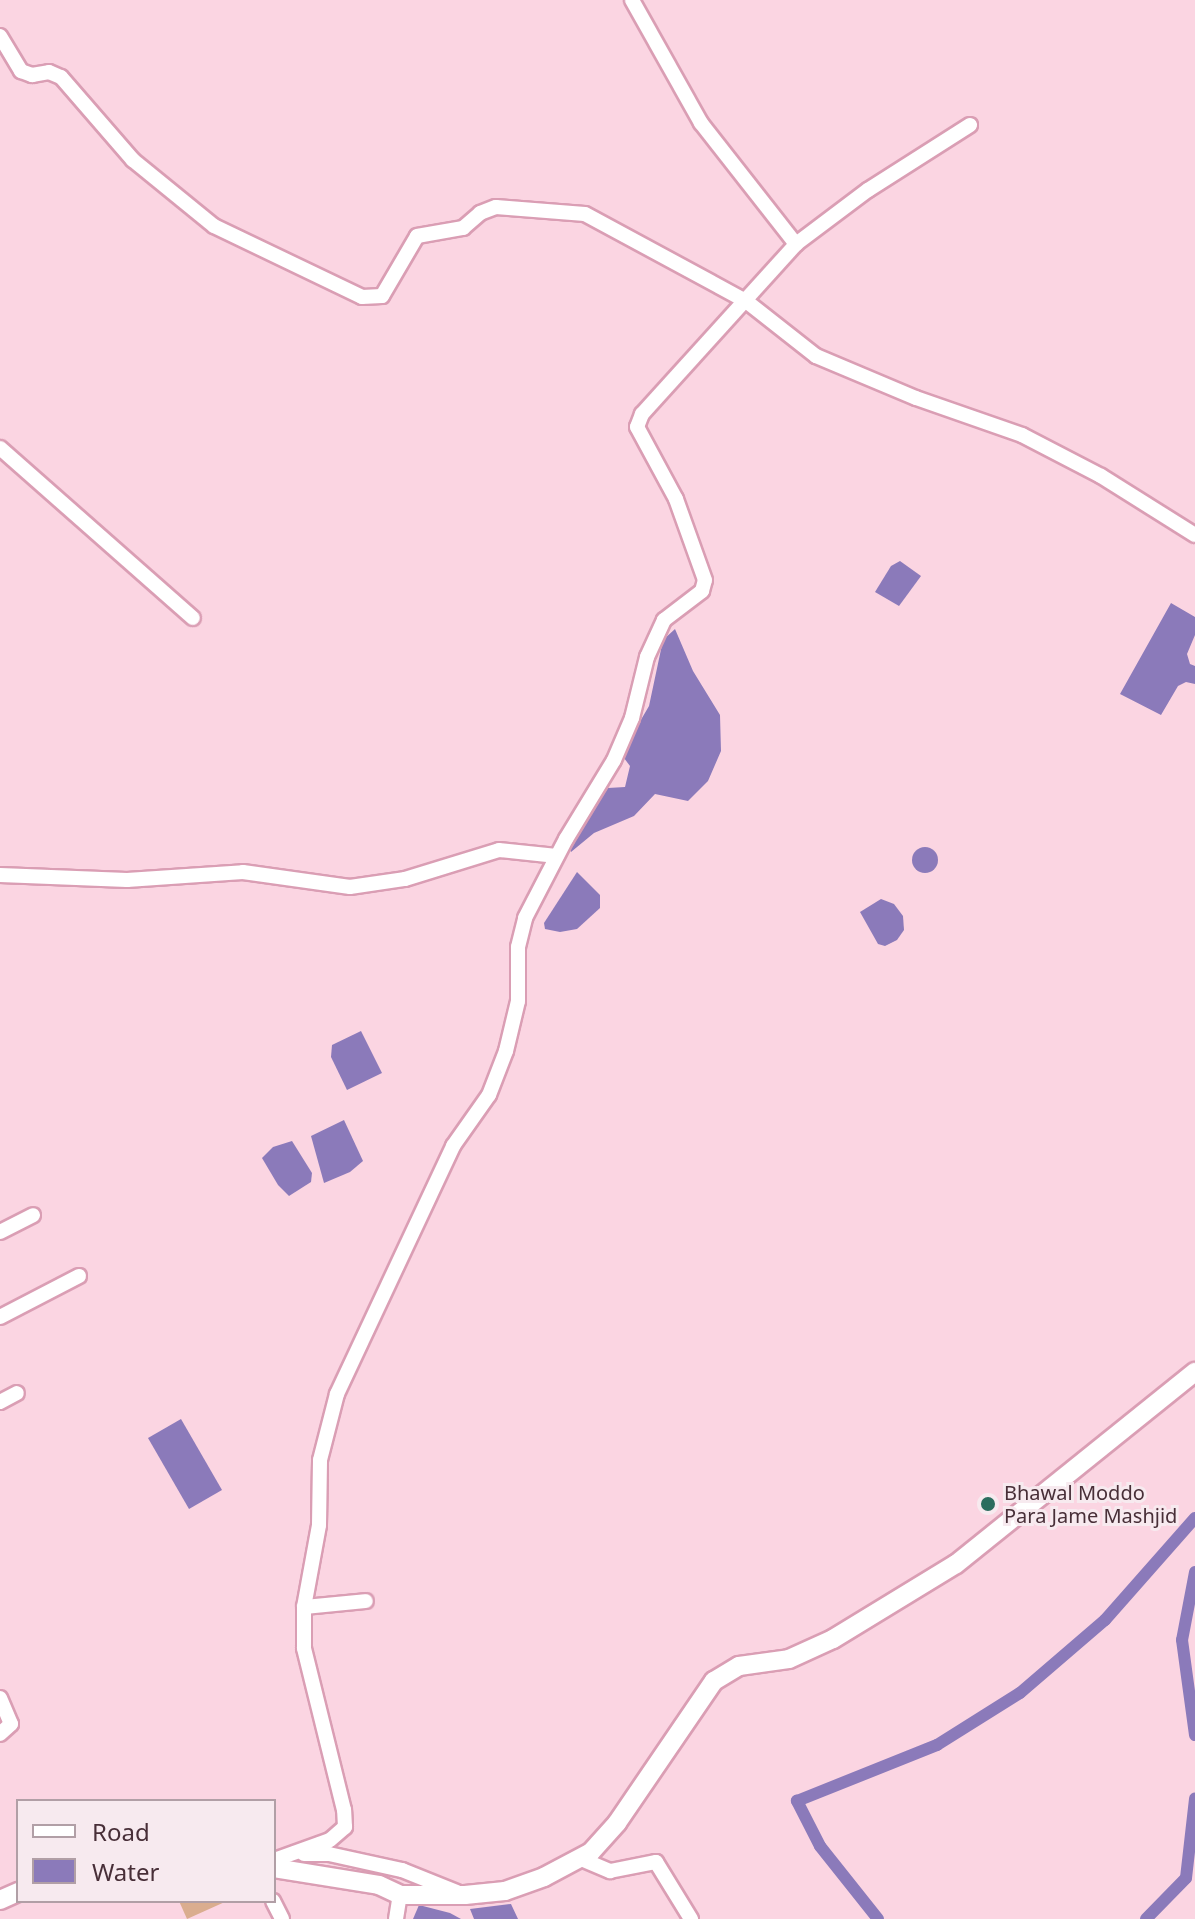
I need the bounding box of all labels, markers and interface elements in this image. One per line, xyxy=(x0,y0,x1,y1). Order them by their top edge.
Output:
place label: Bhawal Moddo Para Jame Mashjid xyxy=(1004,1480,1177,1527)
marker: Bhawal Moddo Para Jame Mashjid xyxy=(979,1495,997,1513)
legend xyxy=(16,1799,276,1903)
text: Road xyxy=(92,1815,150,1848)
text: Water xyxy=(92,1855,159,1888)

